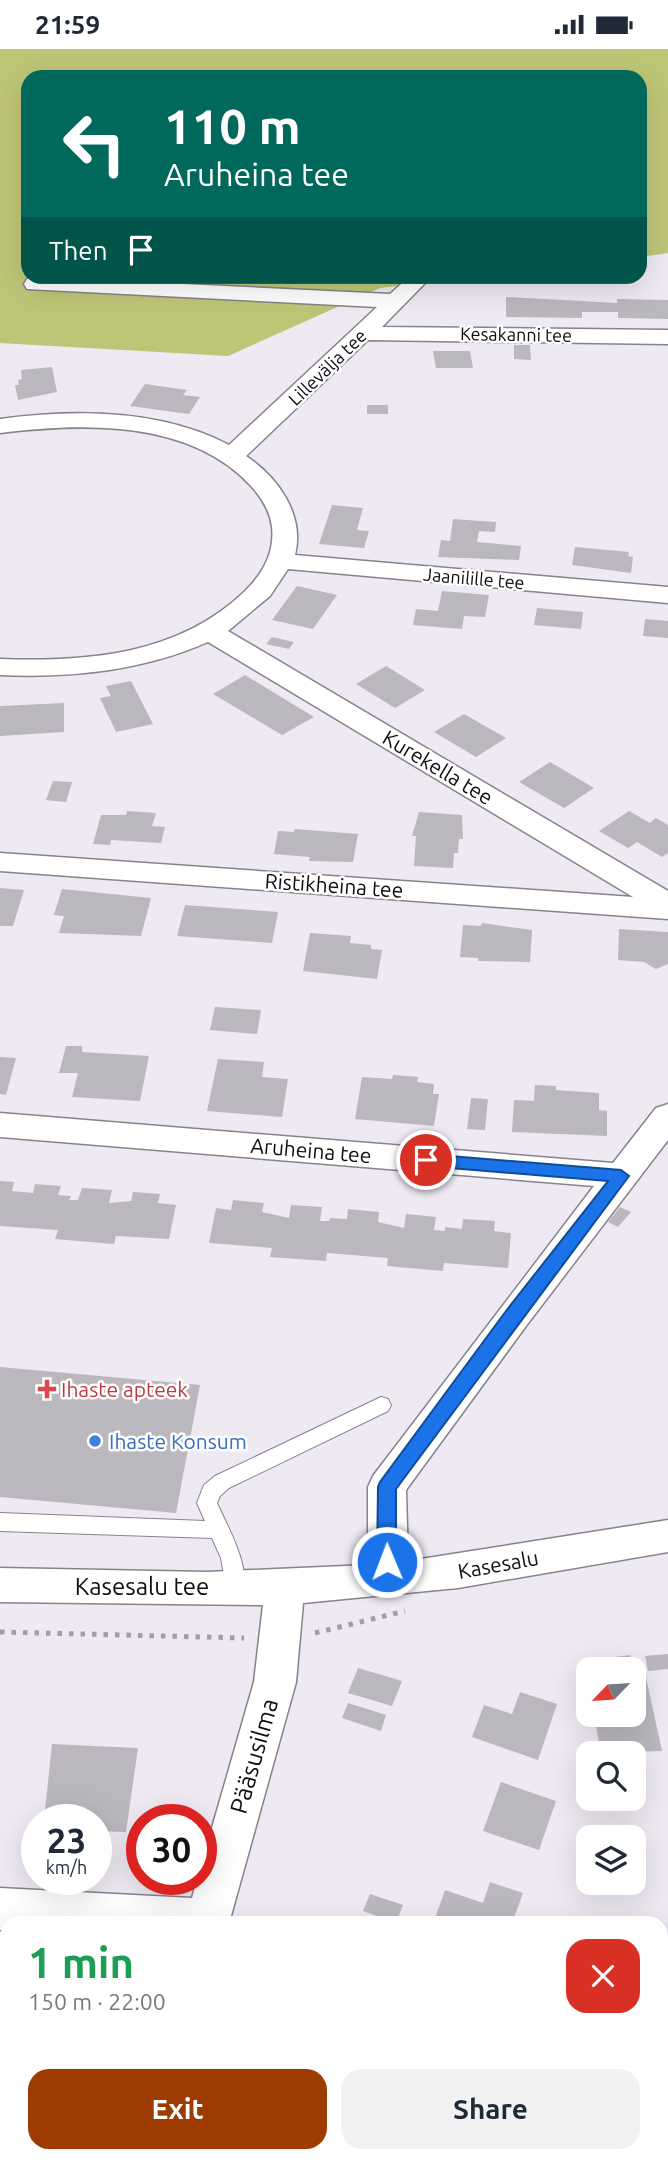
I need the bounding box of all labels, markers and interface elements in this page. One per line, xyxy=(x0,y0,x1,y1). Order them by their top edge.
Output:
text: 21:59 xyxy=(35,10,100,39)
icon: left xyxy=(49,98,140,189)
text: 110 m xyxy=(164,98,301,153)
text: Aruheina tee xyxy=(164,156,349,192)
icon: arrive xyxy=(122,231,160,269)
text: Then xyxy=(49,236,108,265)
street label: Kesakanni tee xyxy=(460,323,572,345)
street label: Lillevälja tee xyxy=(284,325,370,409)
street label: Jaanilille tee xyxy=(423,564,525,592)
street label: Kurekella tee xyxy=(379,725,497,809)
street label: Ristikheina tee xyxy=(264,868,404,902)
pin xyxy=(396,1130,456,1190)
street label: Aruheina tee xyxy=(250,1133,372,1167)
icon: arrive xyxy=(407,1141,445,1179)
place label: Ihaste apteek xyxy=(61,1377,188,1401)
marker: Ihaste apteek xyxy=(39,1381,55,1397)
place label: Ihaste Konsum xyxy=(109,1429,247,1453)
marker: Ihaste Konsum xyxy=(87,1433,103,1449)
position arrow xyxy=(350,1525,424,1599)
street label: Kasesalu xyxy=(456,1545,540,1583)
street label: Kasesalu tee xyxy=(75,1573,209,1600)
north arrow xyxy=(576,1657,646,1727)
map controls xyxy=(576,1657,646,1895)
street label: Pääsusilma xyxy=(225,1695,283,1817)
button: search xyxy=(576,1741,646,1811)
speed limit sign: 30 xyxy=(126,1804,217,1895)
text: 23 xyxy=(47,1820,86,1860)
button: layers xyxy=(576,1825,646,1895)
text: km/h xyxy=(46,1857,87,1877)
text: 1 min xyxy=(28,1939,134,1986)
button: close xyxy=(566,1939,640,2013)
text: 150 m · 22:00 xyxy=(28,1989,166,2014)
button: Exit xyxy=(28,2069,327,2149)
button: Share xyxy=(341,2069,640,2149)

